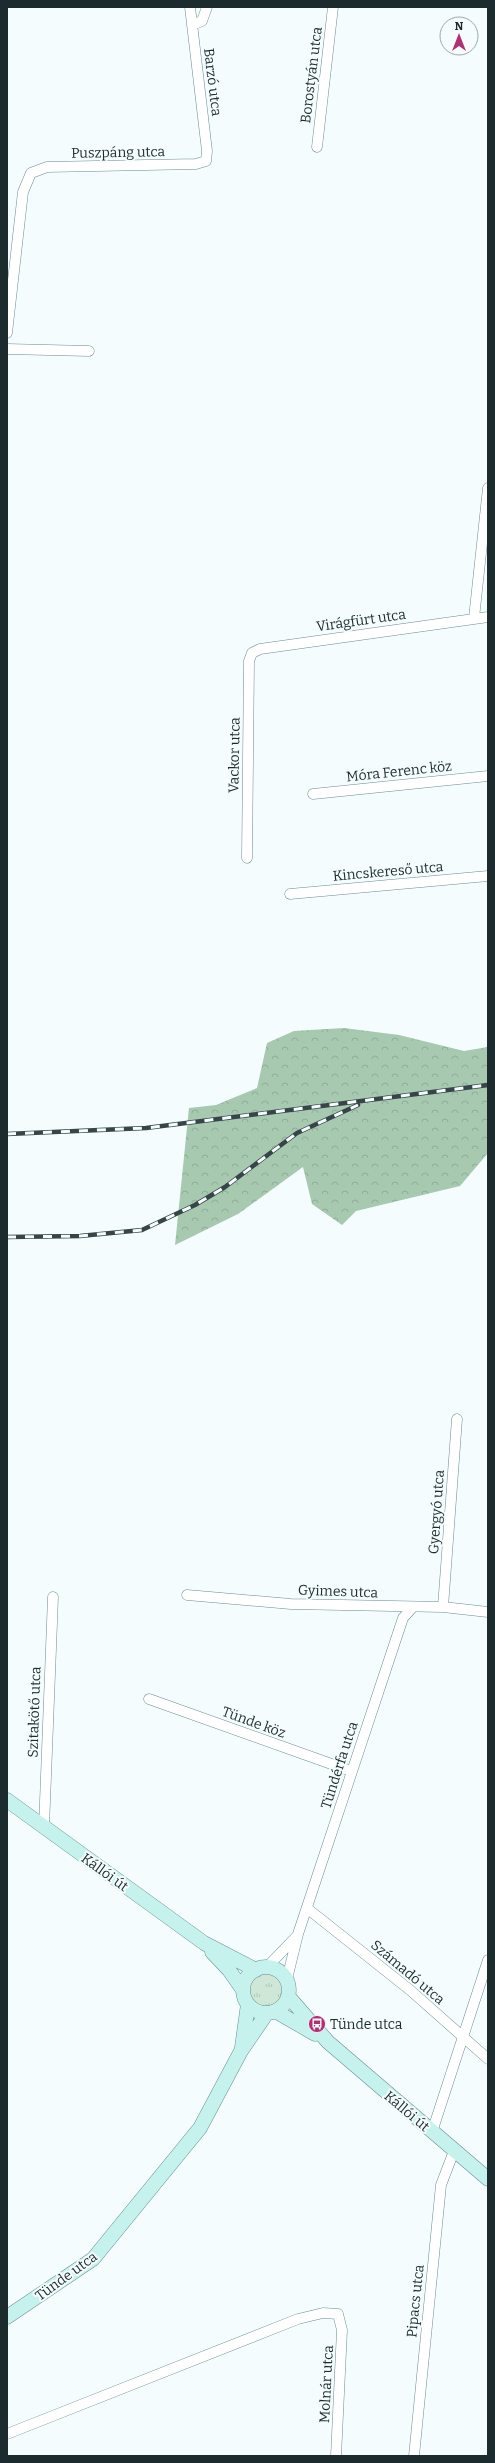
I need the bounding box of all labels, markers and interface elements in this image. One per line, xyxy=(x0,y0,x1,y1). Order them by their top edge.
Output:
north arrow xyxy=(439,16,479,56)
text: N xyxy=(455,20,464,33)
street label: Borostyán utca xyxy=(297,26,326,124)
street label: Barzó utca xyxy=(200,47,225,117)
street label: Puszpáng utca xyxy=(71,143,165,162)
street label: Virágfürt utca xyxy=(315,606,407,635)
street label: Vackor utca xyxy=(225,717,244,793)
street label: Móra Ferenc köz xyxy=(345,757,453,785)
street label: Kincskereső utca xyxy=(332,858,444,885)
street label: Gyergyó utca xyxy=(425,1469,448,1555)
street label: Gyimes utca xyxy=(298,1582,379,1601)
street label: Szitakötő utca xyxy=(24,1666,45,1758)
street label: Tünde köz xyxy=(220,1703,288,1742)
street label: Tündérfa utca xyxy=(317,1719,362,1811)
street label: Kállói út xyxy=(78,1850,131,1895)
street label: Számadó utca xyxy=(367,1937,448,2008)
bus stop icon: Tünde utca xyxy=(307,2014,327,2034)
place label: Tünde utca xyxy=(330,2016,403,2033)
street label: Kállói út xyxy=(381,2088,433,2135)
street label: Tünde utca xyxy=(32,2248,101,2305)
street label: Pipacs utca xyxy=(403,2263,428,2338)
street label: Molnár utca xyxy=(316,2344,337,2423)

